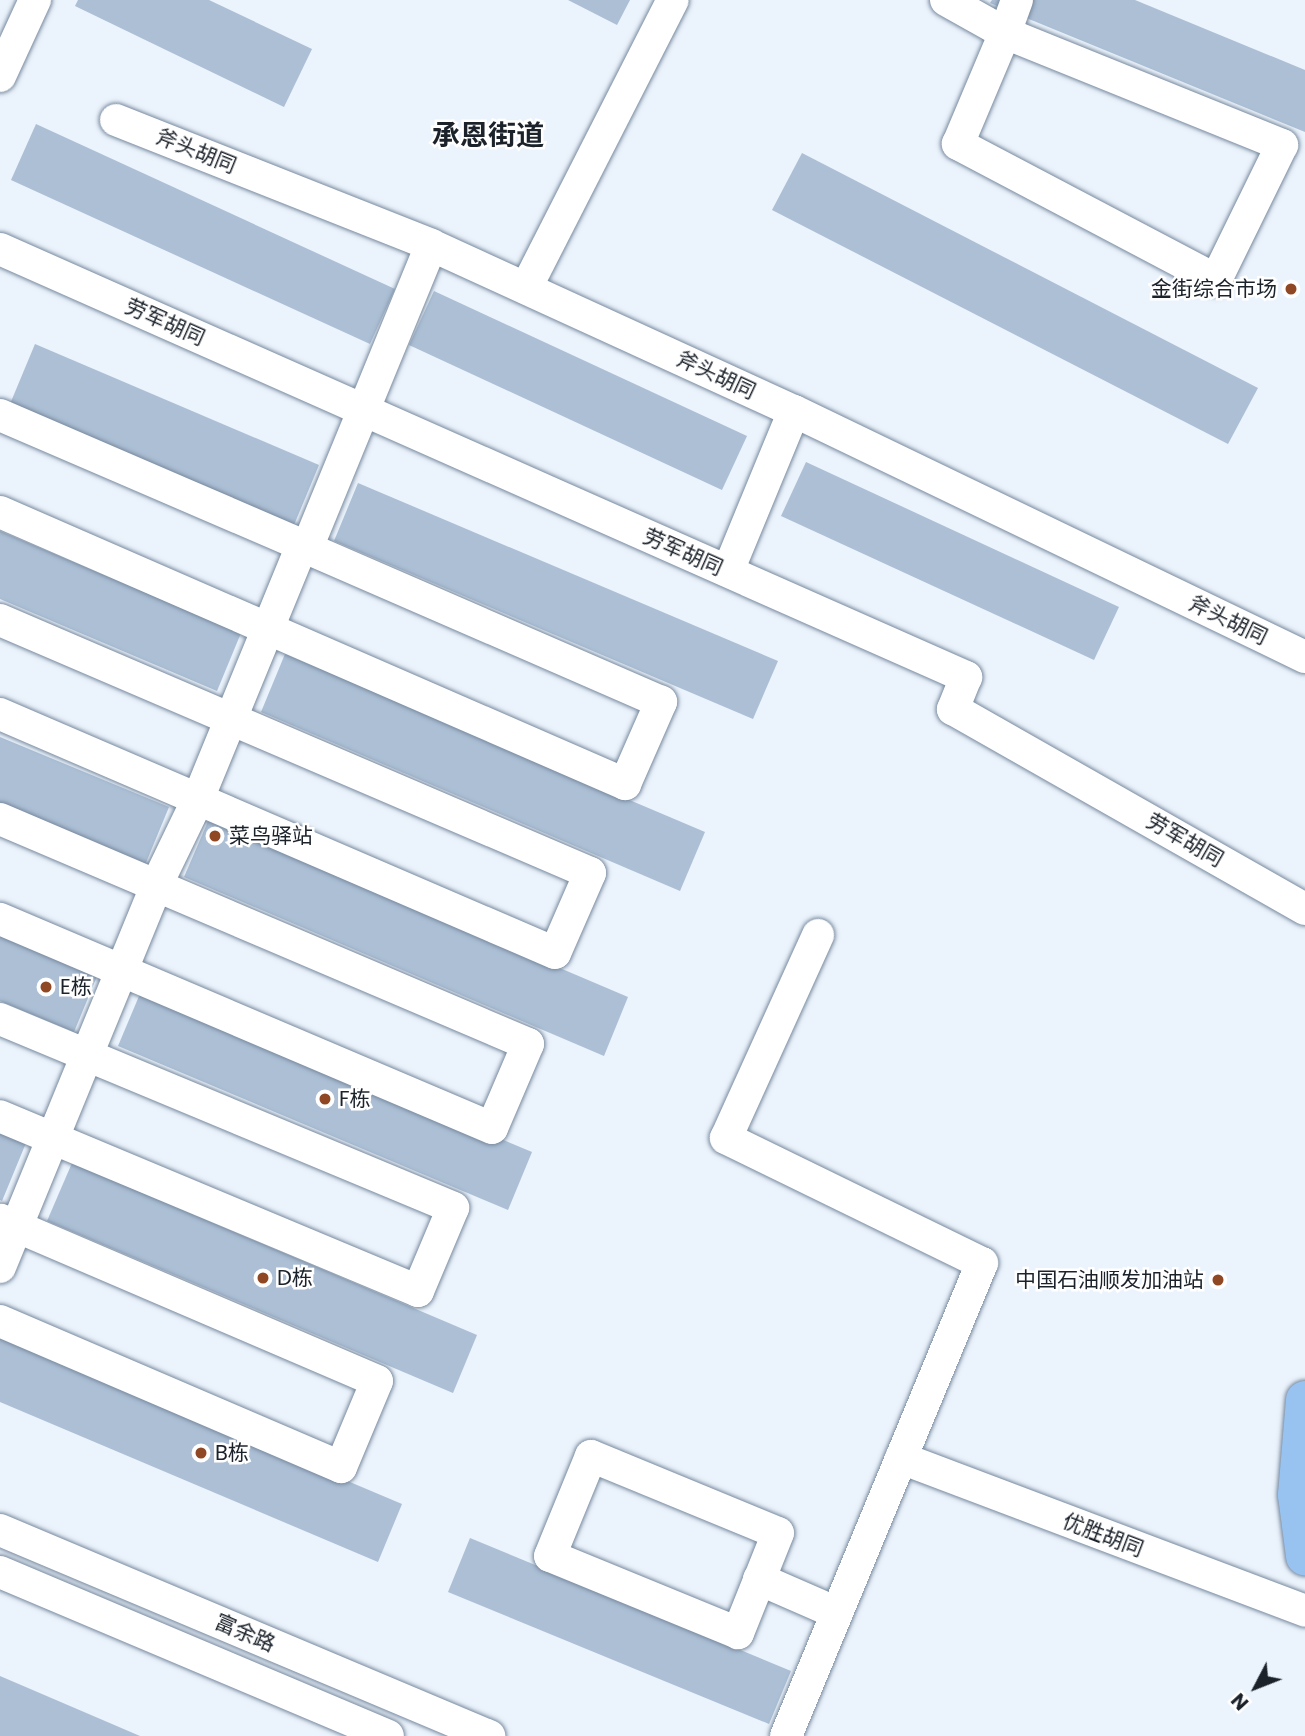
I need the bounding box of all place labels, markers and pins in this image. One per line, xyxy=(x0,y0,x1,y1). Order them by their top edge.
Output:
place label: 金街综合市场 xyxy=(1151,276,1277,302)
marker: 金街综合市场 xyxy=(1283,281,1299,297)
place label: 菜鸟驿站 xyxy=(229,823,313,849)
marker: 菜鸟驿站 xyxy=(207,828,223,844)
place label: E栋 xyxy=(60,974,92,1000)
marker: E栋 xyxy=(38,979,54,995)
place label: F栋 xyxy=(339,1086,371,1112)
marker: F栋 xyxy=(317,1091,333,1107)
place label: D栋 xyxy=(277,1265,313,1291)
place label: 中国石油顺发加油站 xyxy=(1015,1267,1204,1293)
marker: D栋 xyxy=(255,1270,271,1286)
marker: 中国石油顺发加油站 xyxy=(1210,1272,1226,1288)
place label: B栋 xyxy=(215,1440,249,1466)
marker: B栋 xyxy=(193,1445,209,1461)

